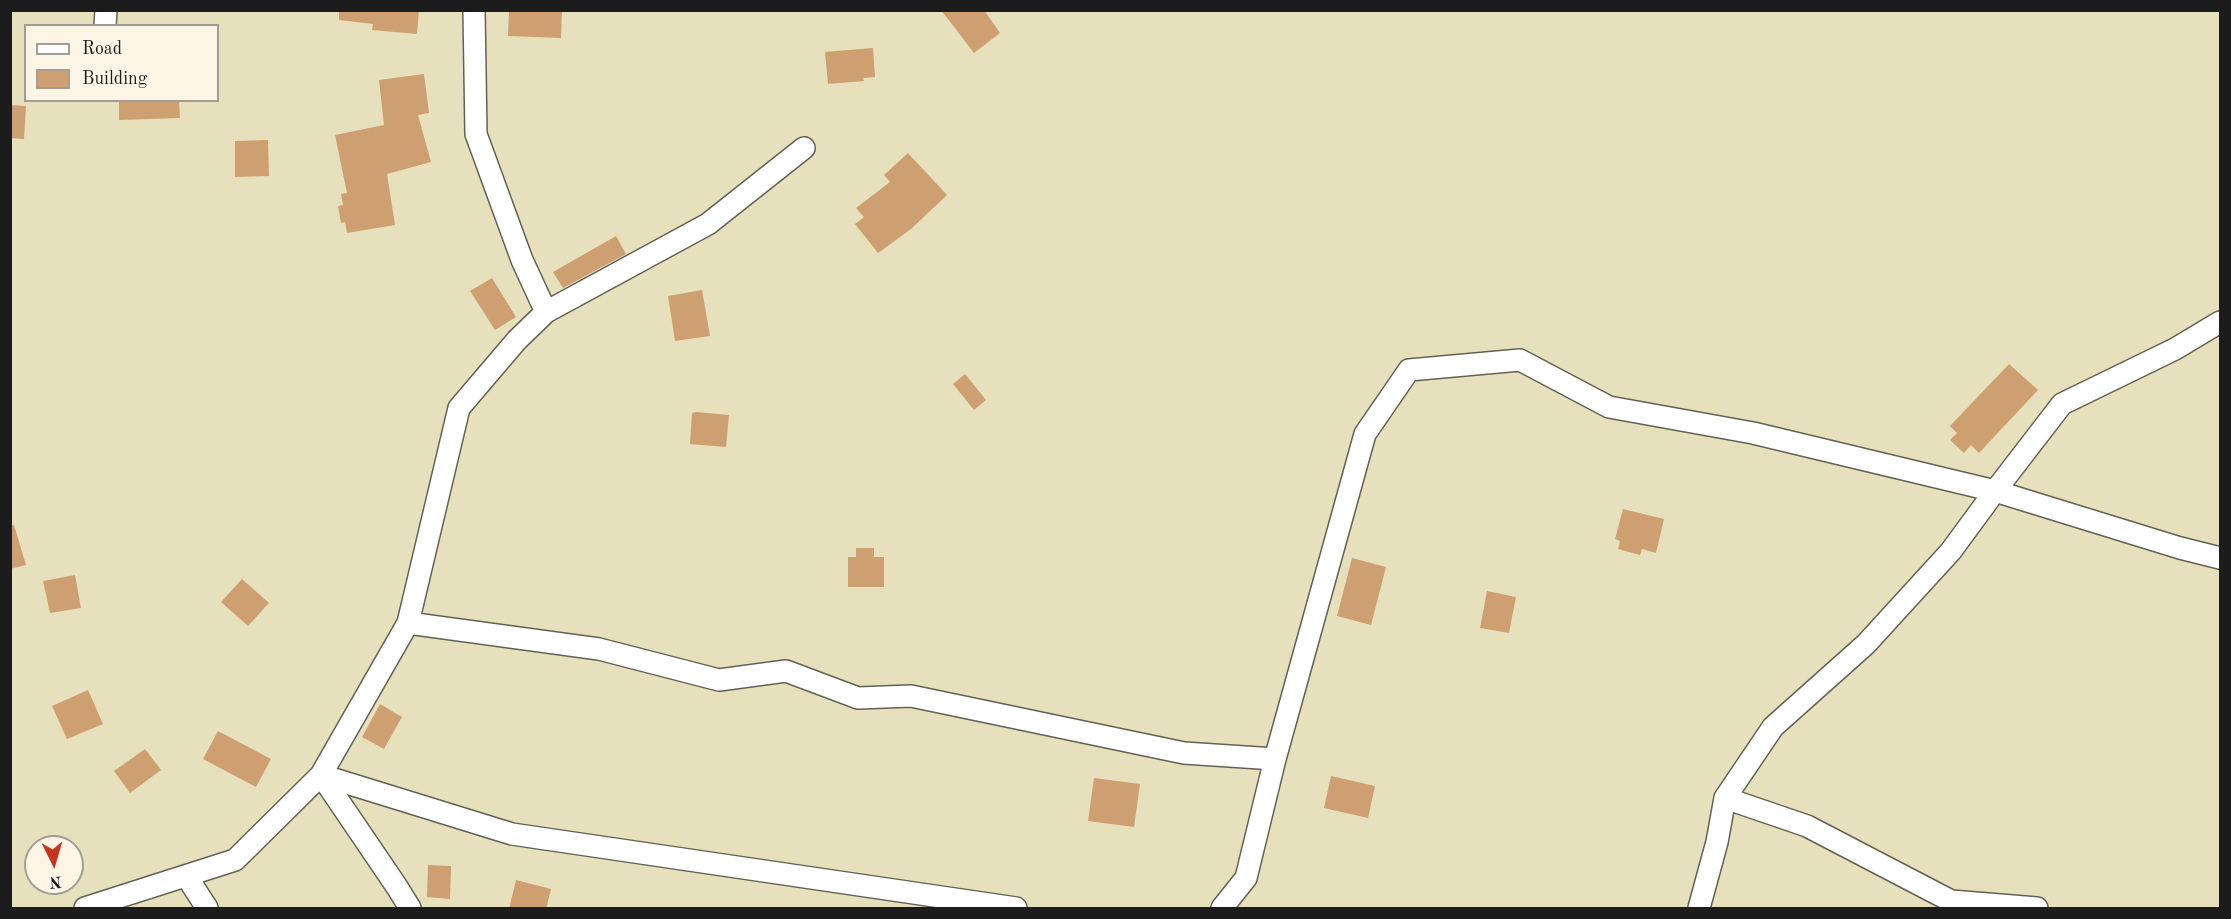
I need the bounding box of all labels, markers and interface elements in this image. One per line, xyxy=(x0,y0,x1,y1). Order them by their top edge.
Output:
legend xyxy=(24,24,219,102)
text: Road xyxy=(82,40,122,58)
text: Building xyxy=(82,70,147,88)
north arrow xyxy=(24,835,84,895)
text: N xyxy=(49,872,62,889)

